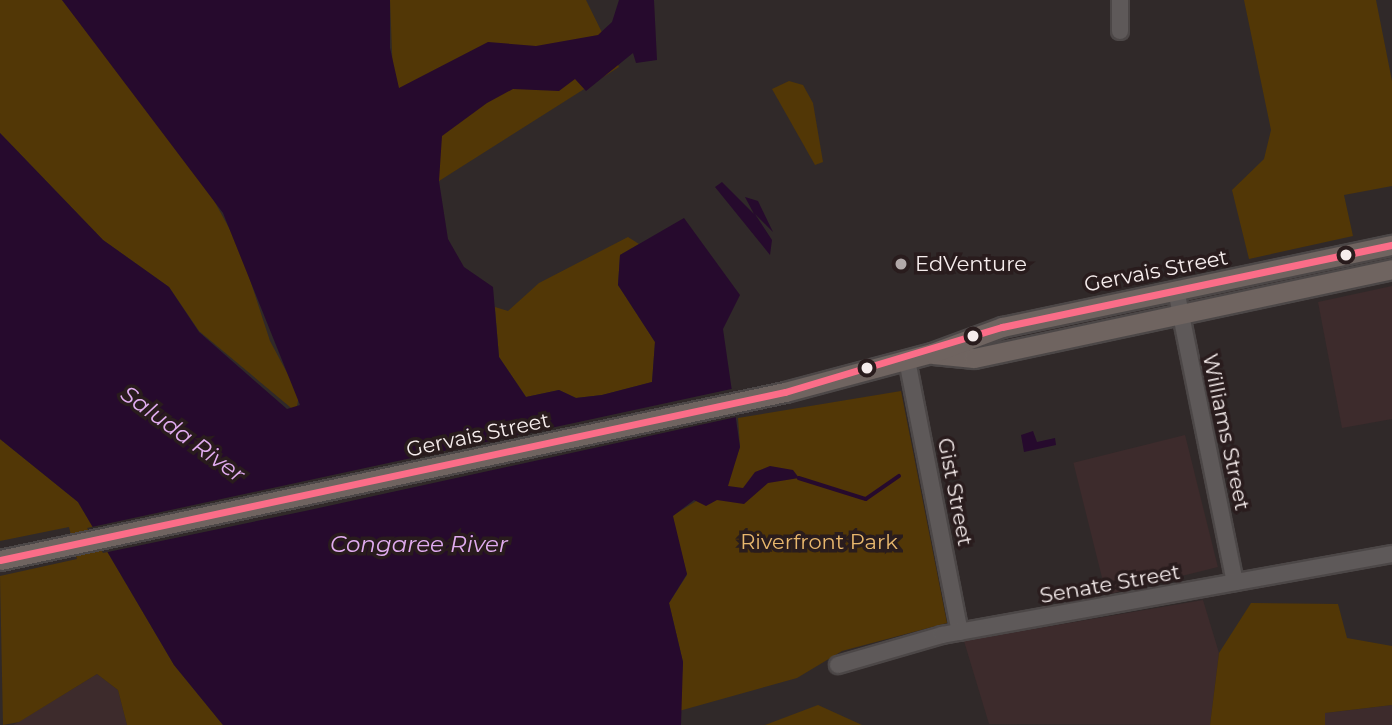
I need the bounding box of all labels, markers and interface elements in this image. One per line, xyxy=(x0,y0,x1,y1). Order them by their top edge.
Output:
street label: Gervais Street xyxy=(1082,245,1230,297)
unlabelled marker xyxy=(1339,248,1353,262)
place label: EdVenture xyxy=(915,251,1027,277)
marker: EdVenture xyxy=(893,256,909,272)
unlabelled marker xyxy=(966,329,980,343)
street label: Williams Street xyxy=(1197,351,1255,513)
unlabelled marker xyxy=(860,361,874,375)
water label: Saluda River xyxy=(116,380,250,488)
street label: Gervais Street xyxy=(404,408,552,462)
street label: Gist Street xyxy=(932,436,978,548)
park label: Riverfront Park xyxy=(740,529,898,555)
water label: Congaree River xyxy=(330,530,508,558)
street label: Senate Street xyxy=(1038,559,1182,609)

